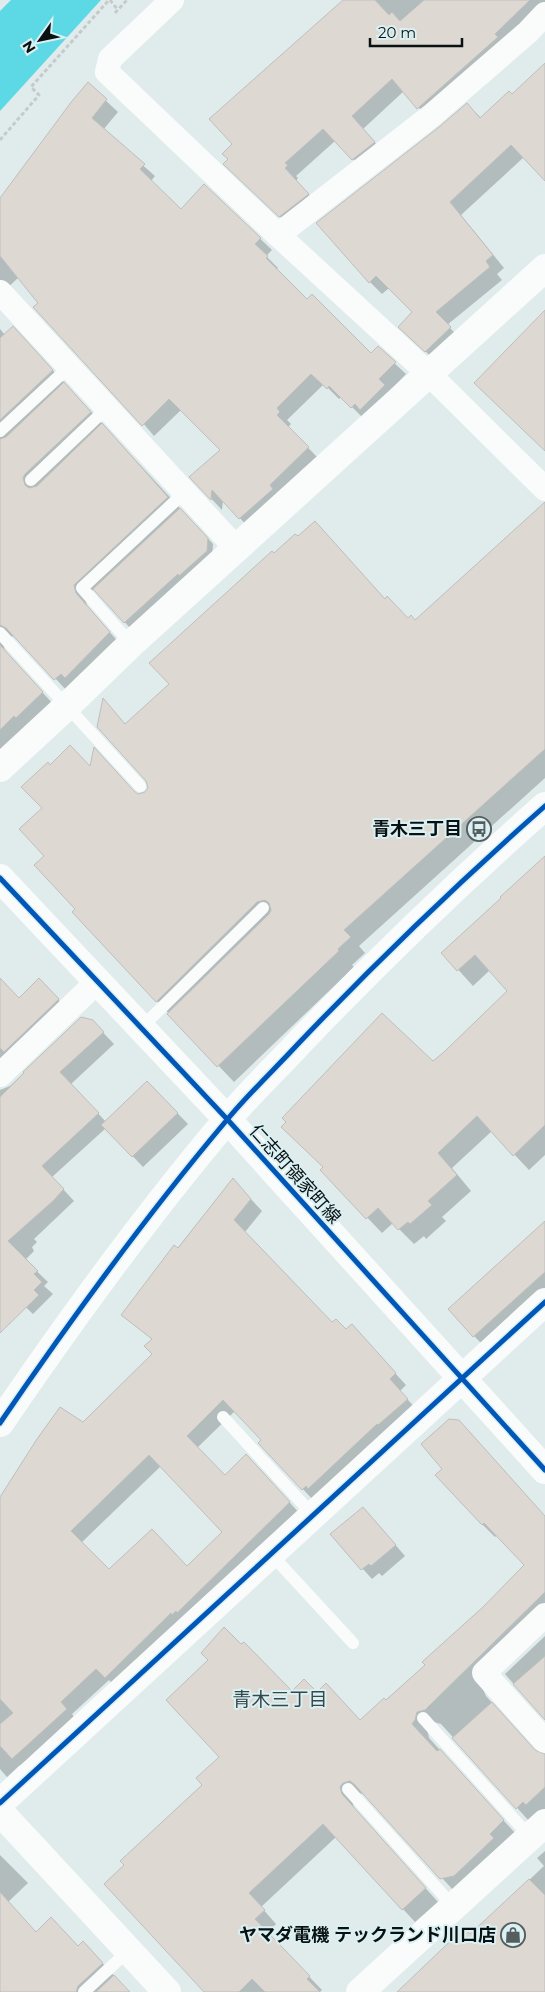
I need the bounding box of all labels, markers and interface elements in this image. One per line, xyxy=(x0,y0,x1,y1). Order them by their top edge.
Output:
north arrow xyxy=(15,15,65,65)
scale bar xyxy=(370,15,462,47)
text: 20 m xyxy=(378,23,416,42)
text: N xyxy=(18,37,40,57)
bus stop icon: 青木三丁目 xyxy=(466,816,492,842)
place label: 青木三丁目 xyxy=(372,818,462,840)
street label: 仁志町領家町線 xyxy=(245,1120,345,1228)
district label: 青木三丁目 xyxy=(232,1688,328,1711)
shop icon: ヤマダ電機 テックランド川口店 xyxy=(500,1922,526,1948)
place label: ヤマダ電機 テックランド川口店 xyxy=(239,1924,496,1946)

